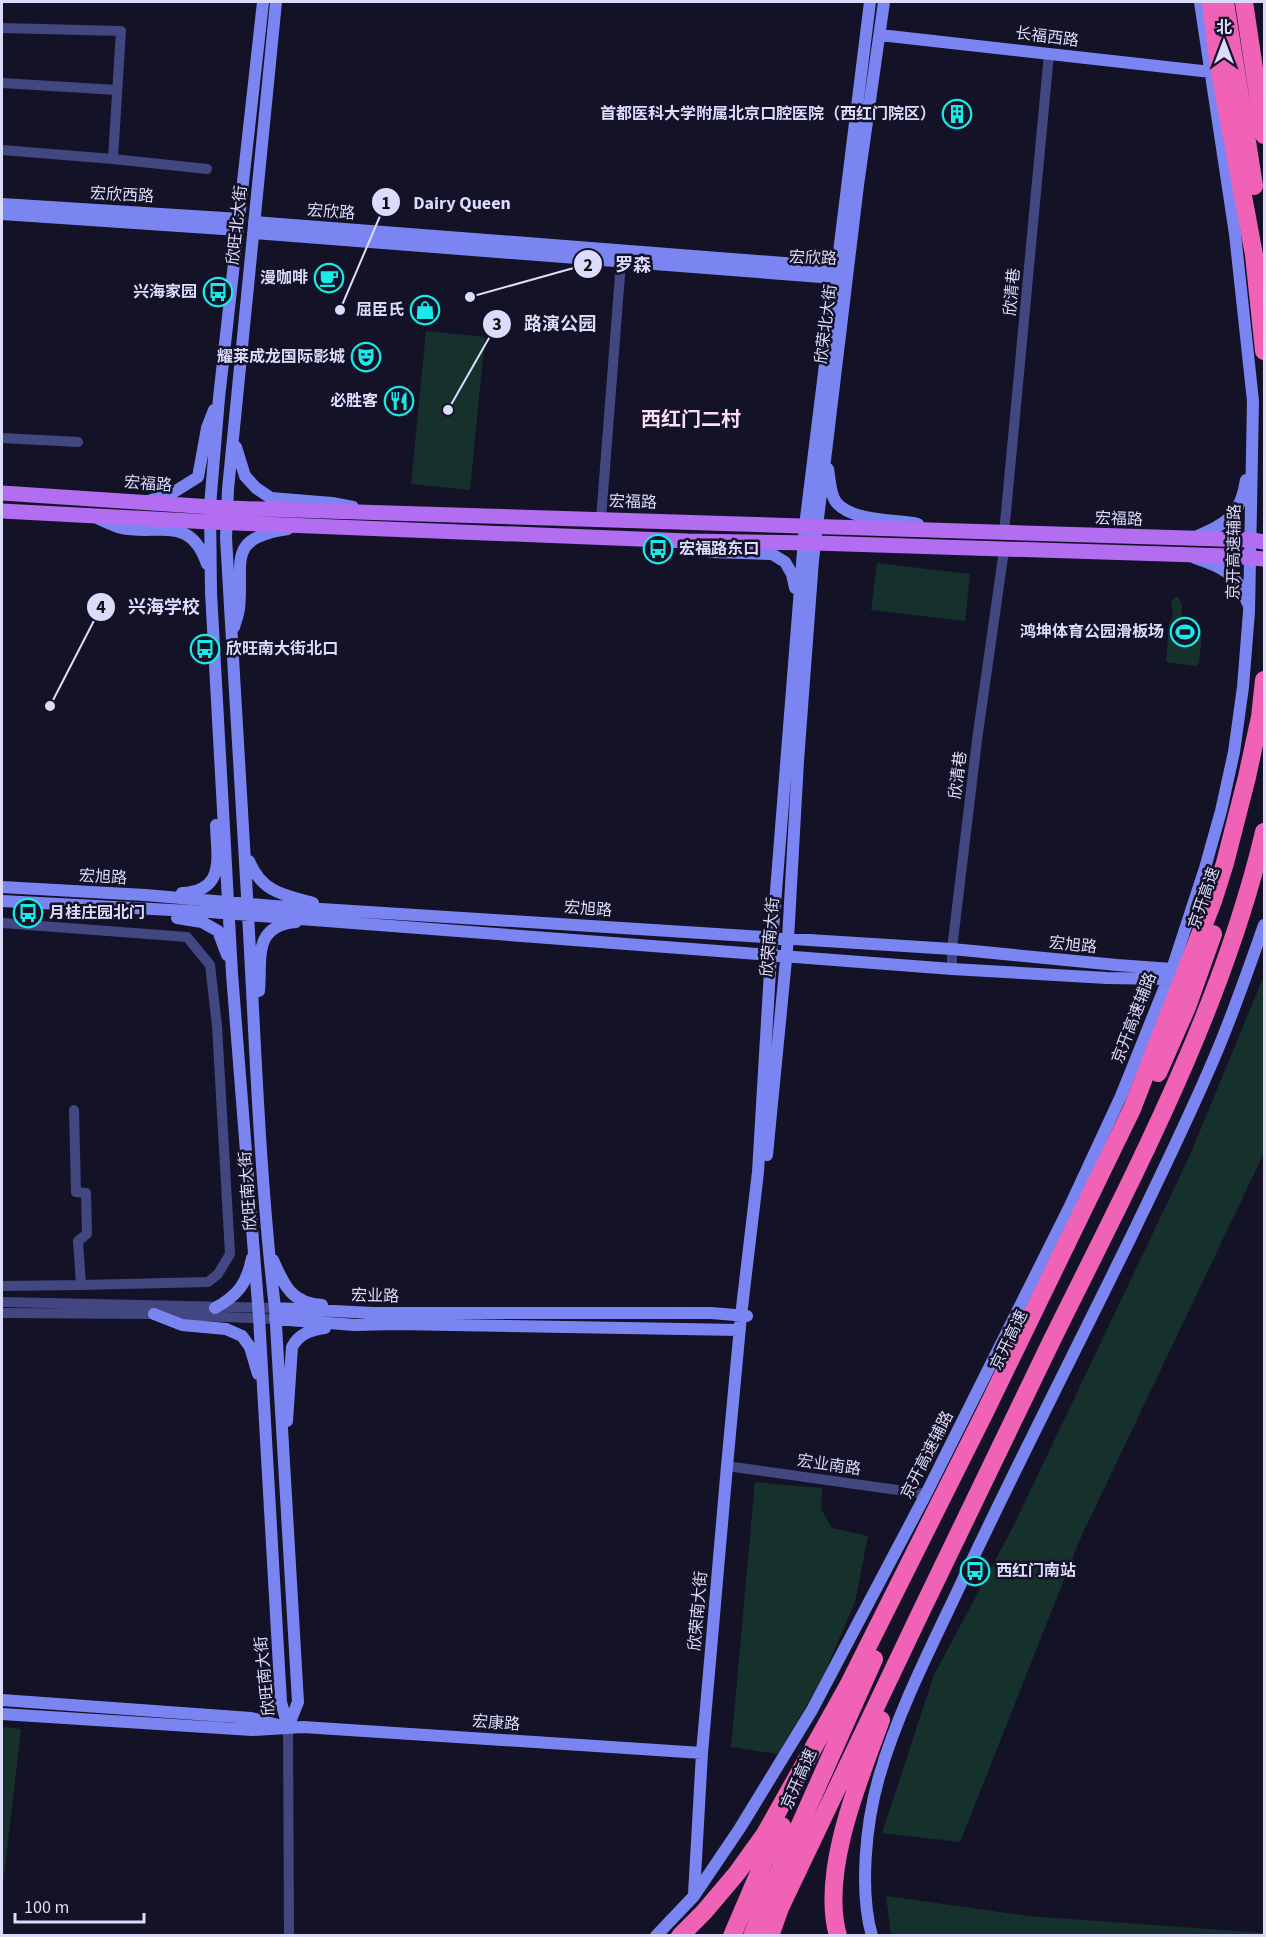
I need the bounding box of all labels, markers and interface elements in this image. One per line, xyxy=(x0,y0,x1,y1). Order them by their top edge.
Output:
north arrow xyxy=(1194,12,1254,72)
text: 北 xyxy=(1216,17,1232,39)
street label: 长福西路 xyxy=(1014,22,1080,52)
building icon: 首都医科大学附属北京口腔医院（西红门院区） xyxy=(941,98,973,130)
place label: 首都医科大学附属北京口腔医院（西红门院区） xyxy=(600,103,936,125)
street label: 宏欣西路 xyxy=(89,182,155,208)
street label: 欣旺北大街 xyxy=(222,184,252,266)
callout: Dairy Queen xyxy=(371,184,523,220)
text: 1 xyxy=(381,191,391,216)
text: Dairy Queen xyxy=(413,191,511,216)
street label: 宏欣路 xyxy=(306,199,356,225)
callout: 罗森 xyxy=(573,246,663,282)
street label: 宏欣路 xyxy=(789,246,837,270)
text: 2 xyxy=(583,253,593,278)
text: 罗森 xyxy=(615,253,651,278)
cafe icon: 漫咖啡 xyxy=(313,262,345,294)
place label: 漫咖啡 xyxy=(260,267,308,289)
street label: 欣清巷 xyxy=(999,267,1025,317)
bus stop icon: 兴海家园 xyxy=(202,276,234,308)
place label: 兴海家园 xyxy=(133,281,197,303)
street label: 欣荣北大街 xyxy=(810,283,842,365)
shop icon: 屈臣氏 xyxy=(409,294,441,326)
place label: 屈臣氏 xyxy=(356,299,404,321)
callout: 路演公园 xyxy=(482,306,608,342)
text: 3 xyxy=(492,312,502,337)
text: 路演公园 xyxy=(524,312,596,337)
theatre icon: 耀莱成龙国际影城 xyxy=(350,341,382,373)
place label: 耀莱成龙国际影城 xyxy=(217,346,345,368)
restaurant icon: 必胜客 xyxy=(383,385,415,417)
place label: 必胜客 xyxy=(330,390,378,412)
district label: 西红门二村 xyxy=(641,406,741,434)
street label: 宏福路 xyxy=(123,471,173,497)
street label: 宏福路 xyxy=(609,490,657,514)
street label: 京开高速辅路 xyxy=(1222,504,1246,600)
street label: 宏福路 xyxy=(1095,507,1143,531)
bus stop icon: 宏福路东口 xyxy=(642,533,674,565)
place label: 宏福路东口 xyxy=(679,538,759,560)
callout: 兴海学校 xyxy=(86,589,212,625)
text: 4 xyxy=(96,595,106,620)
text: 兴海学校 xyxy=(128,595,200,620)
sports icon: 鸿坤体育公园滑板场 xyxy=(1169,616,1201,648)
place label: 鸿坤体育公园滑板场 xyxy=(1020,621,1164,643)
bus stop icon: 欣旺南大街北口 xyxy=(189,633,221,665)
place label: 欣旺南大街北口 xyxy=(226,638,338,660)
street label: 欣清巷 xyxy=(944,750,972,800)
street label: 京开高速 xyxy=(1183,864,1225,932)
street label: 宏旭路 xyxy=(78,865,128,889)
street label: 宏旭路 xyxy=(563,896,613,922)
street label: 欣荣南大街 xyxy=(756,896,784,978)
bus stop icon: 月桂庄园北门 xyxy=(12,897,44,929)
place label: 月桂庄园北门 xyxy=(49,902,145,924)
street label: 宏旭路 xyxy=(1048,932,1098,958)
street label: 京开高速辅路 xyxy=(1107,969,1161,1067)
street label: 欣旺南大街 xyxy=(234,1150,262,1232)
street label: 宏业路 xyxy=(351,1285,399,1307)
street label: 京开高速 xyxy=(985,1306,1033,1374)
street label: 京开高速辅路 xyxy=(895,1407,959,1503)
street label: 宏业南路 xyxy=(796,1450,862,1480)
bus stop icon: 西红门南站 xyxy=(959,1555,991,1587)
place label: 西红门南站 xyxy=(996,1560,1076,1582)
street label: 欣荣南大街 xyxy=(684,1570,712,1652)
street label: 欣旺南大街 xyxy=(250,1635,280,1717)
street label: 宏康路 xyxy=(471,1710,521,1736)
street label: 京开高速 xyxy=(776,1745,822,1813)
scale bar xyxy=(15,1886,144,1924)
text: 100 m xyxy=(24,1895,69,1920)

